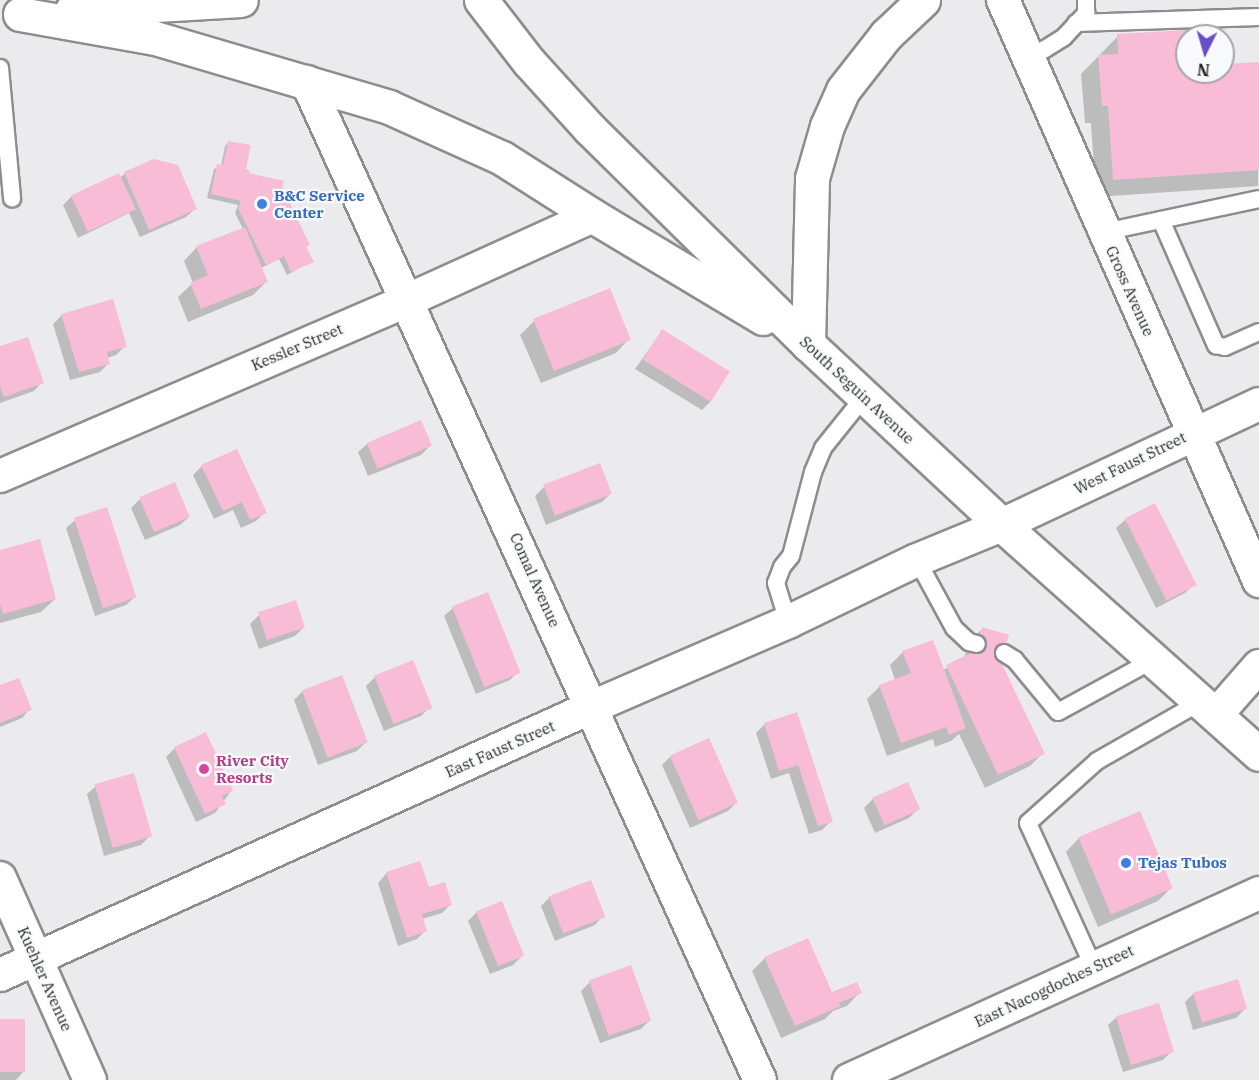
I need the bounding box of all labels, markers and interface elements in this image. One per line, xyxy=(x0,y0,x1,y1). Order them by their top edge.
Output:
north arrow xyxy=(1175,24,1235,84)
text: N xyxy=(1196,59,1211,80)
place label: B&C Service Center xyxy=(274,186,365,221)
marker: B&C Service Center xyxy=(255,197,269,211)
street label: Gross Avenue xyxy=(1102,243,1158,339)
street label: Kessler Street xyxy=(249,320,345,374)
street label: South Seguin Avenue xyxy=(796,332,918,448)
street label: West Faust Street xyxy=(1071,428,1189,498)
street label: Comal Avenue xyxy=(506,530,564,630)
street label: East Faust Street xyxy=(442,717,558,781)
place label: River City Resorts xyxy=(216,751,289,786)
marker: River City Resorts xyxy=(197,762,211,776)
place label: Tejas Tubos xyxy=(1138,854,1227,872)
marker: Tejas Tubos xyxy=(1119,856,1133,870)
street label: Kuehler Avenue xyxy=(14,924,76,1034)
street label: East Nacogdoches Street xyxy=(972,941,1136,1031)

